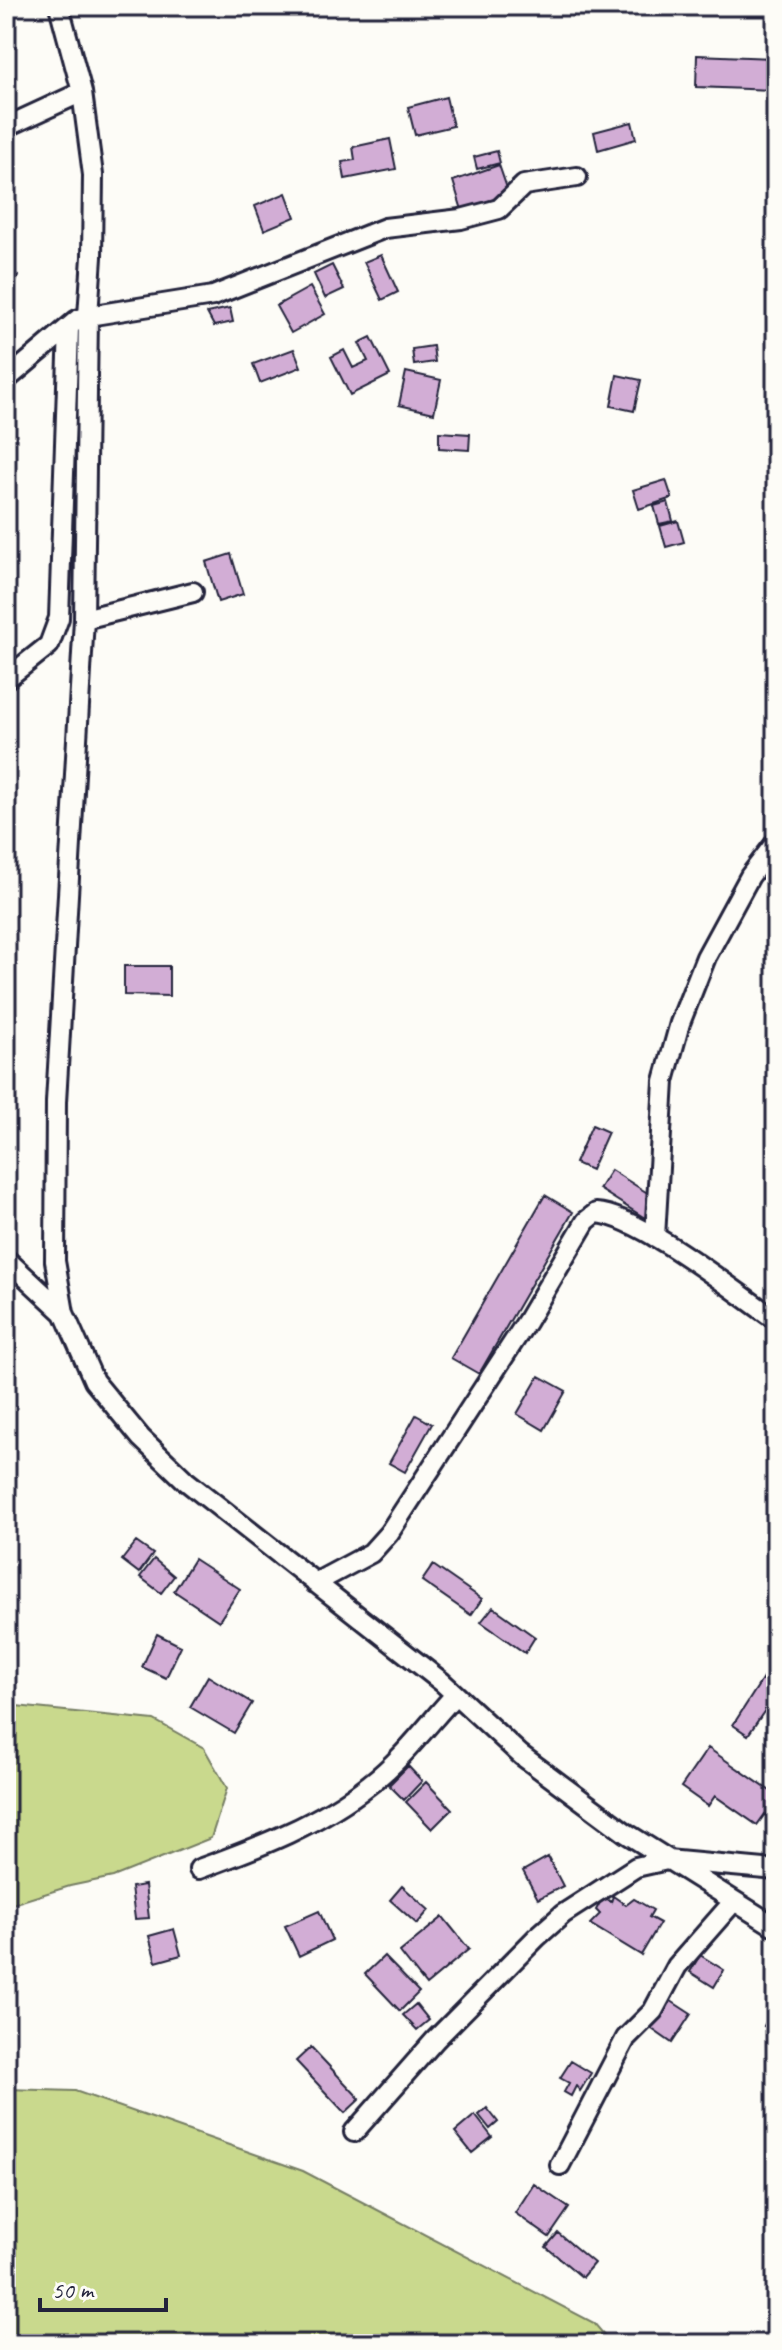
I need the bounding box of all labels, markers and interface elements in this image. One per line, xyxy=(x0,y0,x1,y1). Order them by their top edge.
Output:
scale bar xyxy=(40,2262,166,2312)
text: 50 m xyxy=(52,2275,95,2305)

